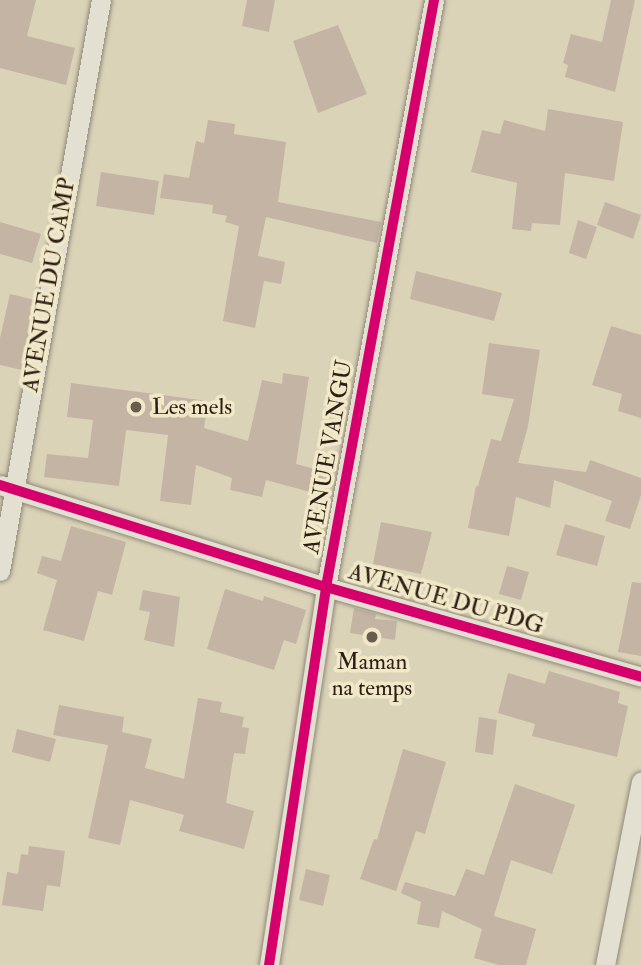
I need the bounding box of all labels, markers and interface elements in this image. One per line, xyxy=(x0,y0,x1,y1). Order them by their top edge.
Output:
street label: AVENUE DU CAMP xyxy=(17,176,81,394)
street label: AVENUE VANGU xyxy=(297,358,359,556)
place label: Les mels xyxy=(152,393,232,421)
marker: Les mels xyxy=(126,397,146,417)
street label: AVENUE DU PDG xyxy=(345,558,547,640)
marker: Maman na temps xyxy=(364,629,380,645)
place label: Maman na temps xyxy=(332,648,412,702)

